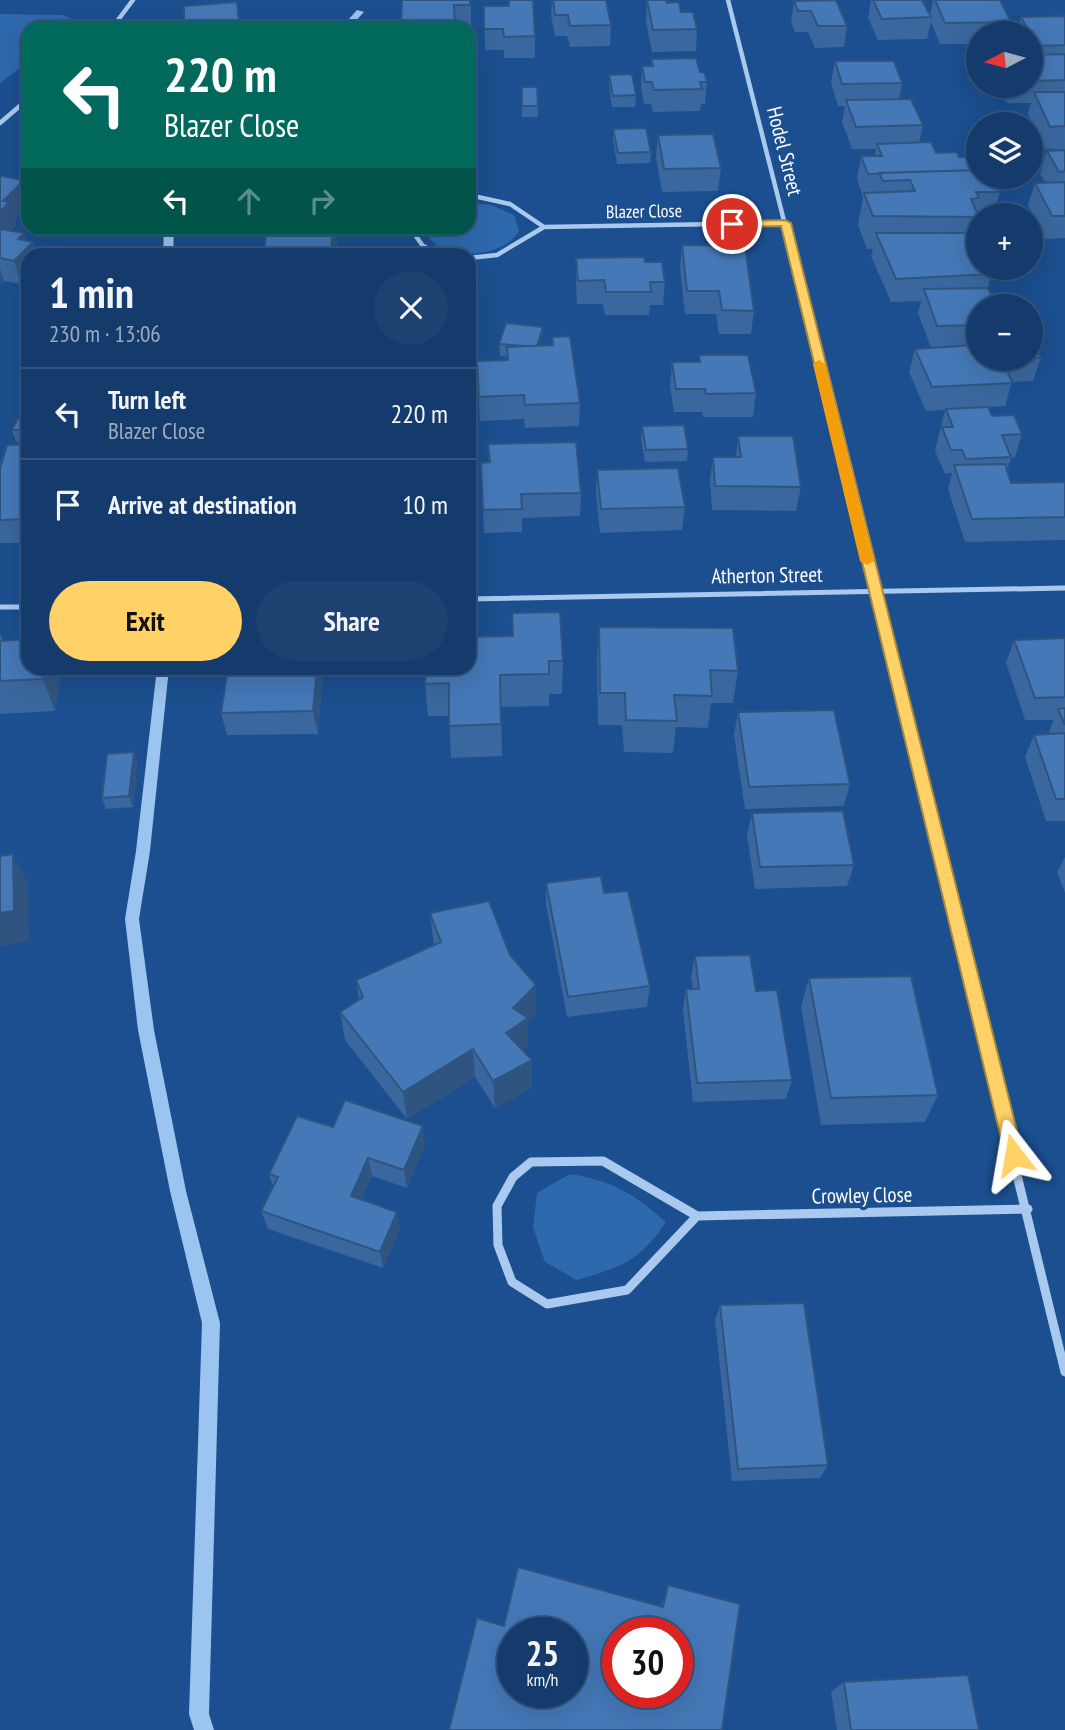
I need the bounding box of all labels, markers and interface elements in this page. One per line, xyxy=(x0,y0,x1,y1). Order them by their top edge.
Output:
north arrow xyxy=(966,21,1043,98)
map controls xyxy=(966,21,1043,371)
text: 220 m xyxy=(164,42,277,106)
icon: left xyxy=(49,49,140,140)
text: Blazer Close xyxy=(164,104,299,146)
street label: Hodel Street xyxy=(761,104,809,199)
button: layers xyxy=(966,112,1043,189)
icon: left xyxy=(157,182,195,220)
icon: ahead xyxy=(230,182,268,220)
icon: right xyxy=(303,182,341,220)
pin xyxy=(702,194,762,254)
street label: Blazer Close xyxy=(606,199,682,223)
button: + xyxy=(966,203,1043,280)
icon: arrive xyxy=(713,205,751,243)
text: 1 min xyxy=(49,265,134,320)
button: close xyxy=(374,271,448,345)
button: − xyxy=(966,294,1043,371)
text: 230 m · 13:06 xyxy=(49,319,161,348)
text: Turn left xyxy=(108,383,186,416)
icon: left xyxy=(49,395,87,433)
text: 220 m xyxy=(390,397,448,430)
text: Blazer Close xyxy=(108,416,205,445)
icon: arrive xyxy=(49,486,87,524)
text: Arrive at destination xyxy=(108,488,297,521)
text: 10 m xyxy=(402,488,448,521)
street label: Atherton Street xyxy=(711,561,823,589)
button: Exit xyxy=(49,581,242,661)
button: Share xyxy=(256,581,448,661)
position arrow xyxy=(977,1118,1051,1192)
street label: Crowley Close xyxy=(811,1181,913,1209)
speed limit sign: 30 xyxy=(602,1617,693,1708)
text: 25 xyxy=(526,1630,559,1676)
text: km/h xyxy=(527,1668,558,1691)

